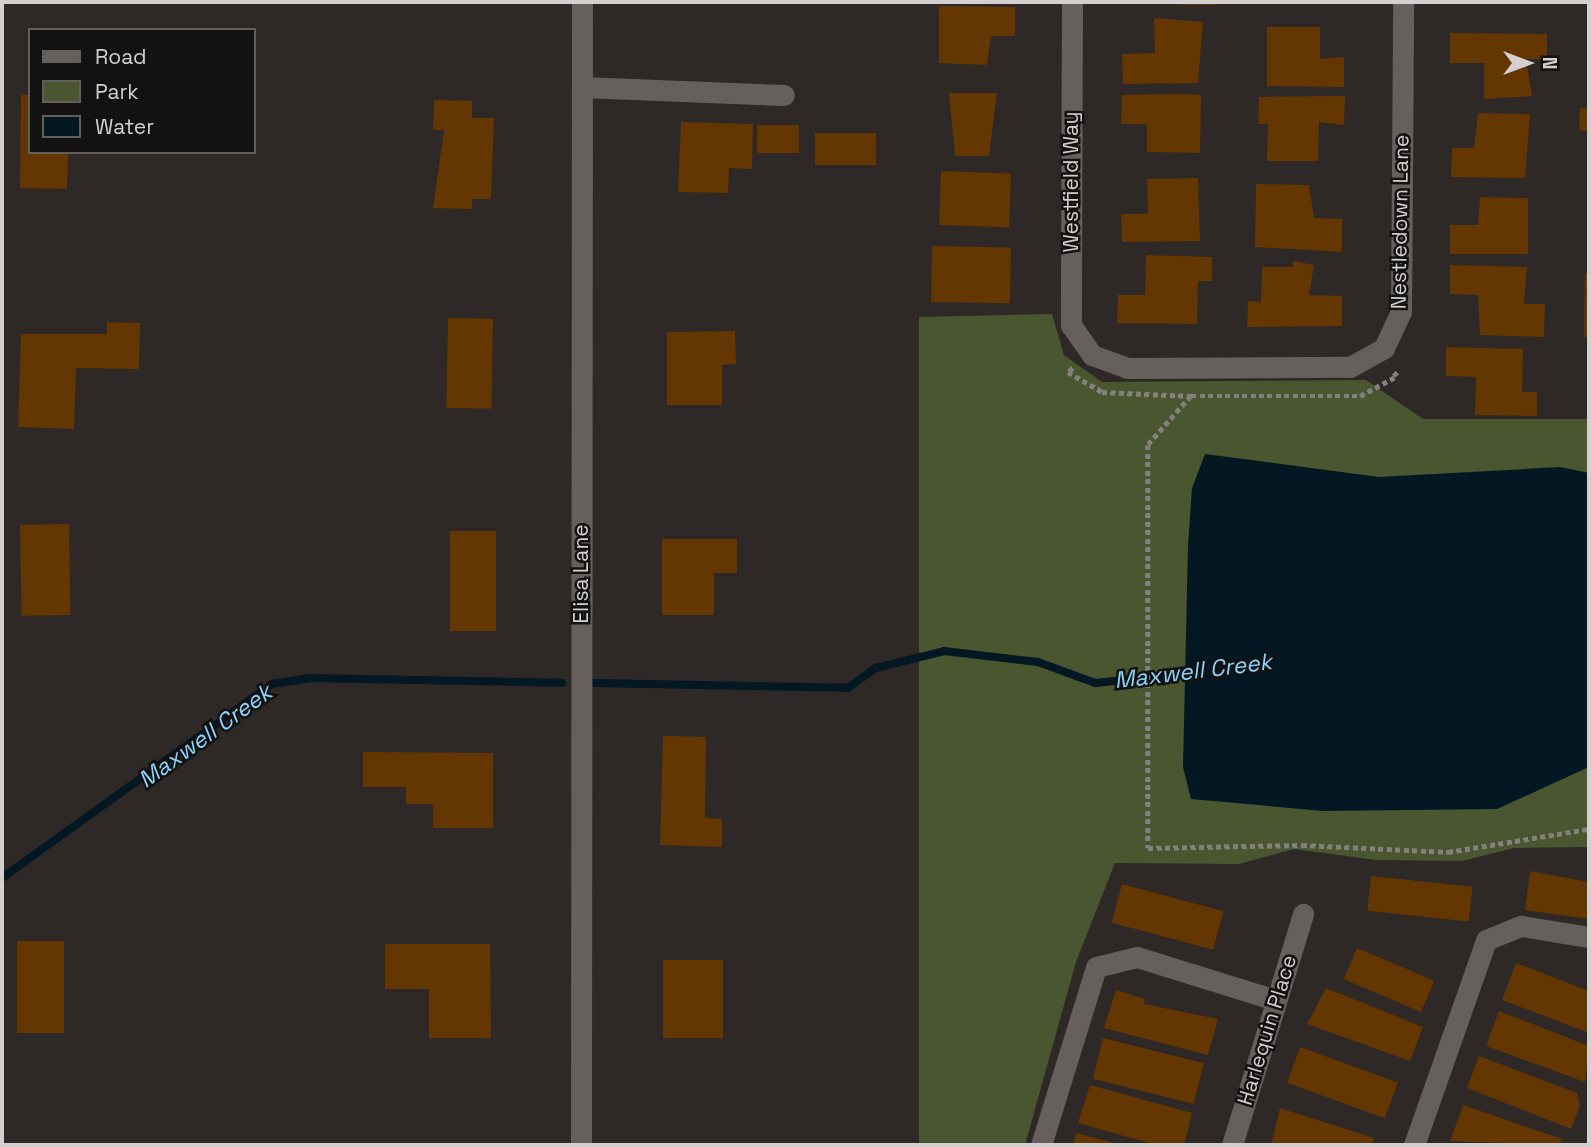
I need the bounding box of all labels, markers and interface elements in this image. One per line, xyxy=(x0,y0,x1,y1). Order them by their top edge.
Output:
legend xyxy=(28,28,256,154)
north arrow xyxy=(1493,28,1563,98)
text: Road xyxy=(95,43,147,70)
text: N xyxy=(1537,57,1562,69)
text: Park xyxy=(95,78,139,105)
street label: Westfield Way xyxy=(1058,111,1084,253)
text: Water xyxy=(95,113,154,140)
street label: Nestledown Lane xyxy=(1386,134,1414,310)
street label: Elisa Lane xyxy=(568,524,594,624)
water label: Maxwell Creek xyxy=(1113,648,1273,694)
water label: Maxwell Creek xyxy=(133,678,277,794)
street label: Harlequin Place xyxy=(1232,952,1302,1108)

